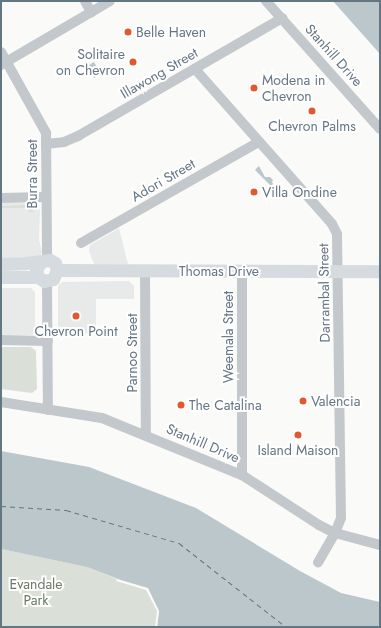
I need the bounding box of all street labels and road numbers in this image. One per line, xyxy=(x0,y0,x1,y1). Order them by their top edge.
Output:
street label: Stanhill Drive xyxy=(302,20,366,90)
street label: Illawong Street xyxy=(117,44,201,102)
street label: Burra Street xyxy=(24,139,40,209)
street label: Adori Street xyxy=(128,155,198,205)
street label: Darrambal Street xyxy=(315,243,333,343)
street label: Thomas Drive xyxy=(179,263,259,279)
street label: Weemala Street xyxy=(220,291,236,383)
street label: Parnoo Street xyxy=(124,313,140,393)
street label: Stanhill Drive xyxy=(164,420,242,466)

